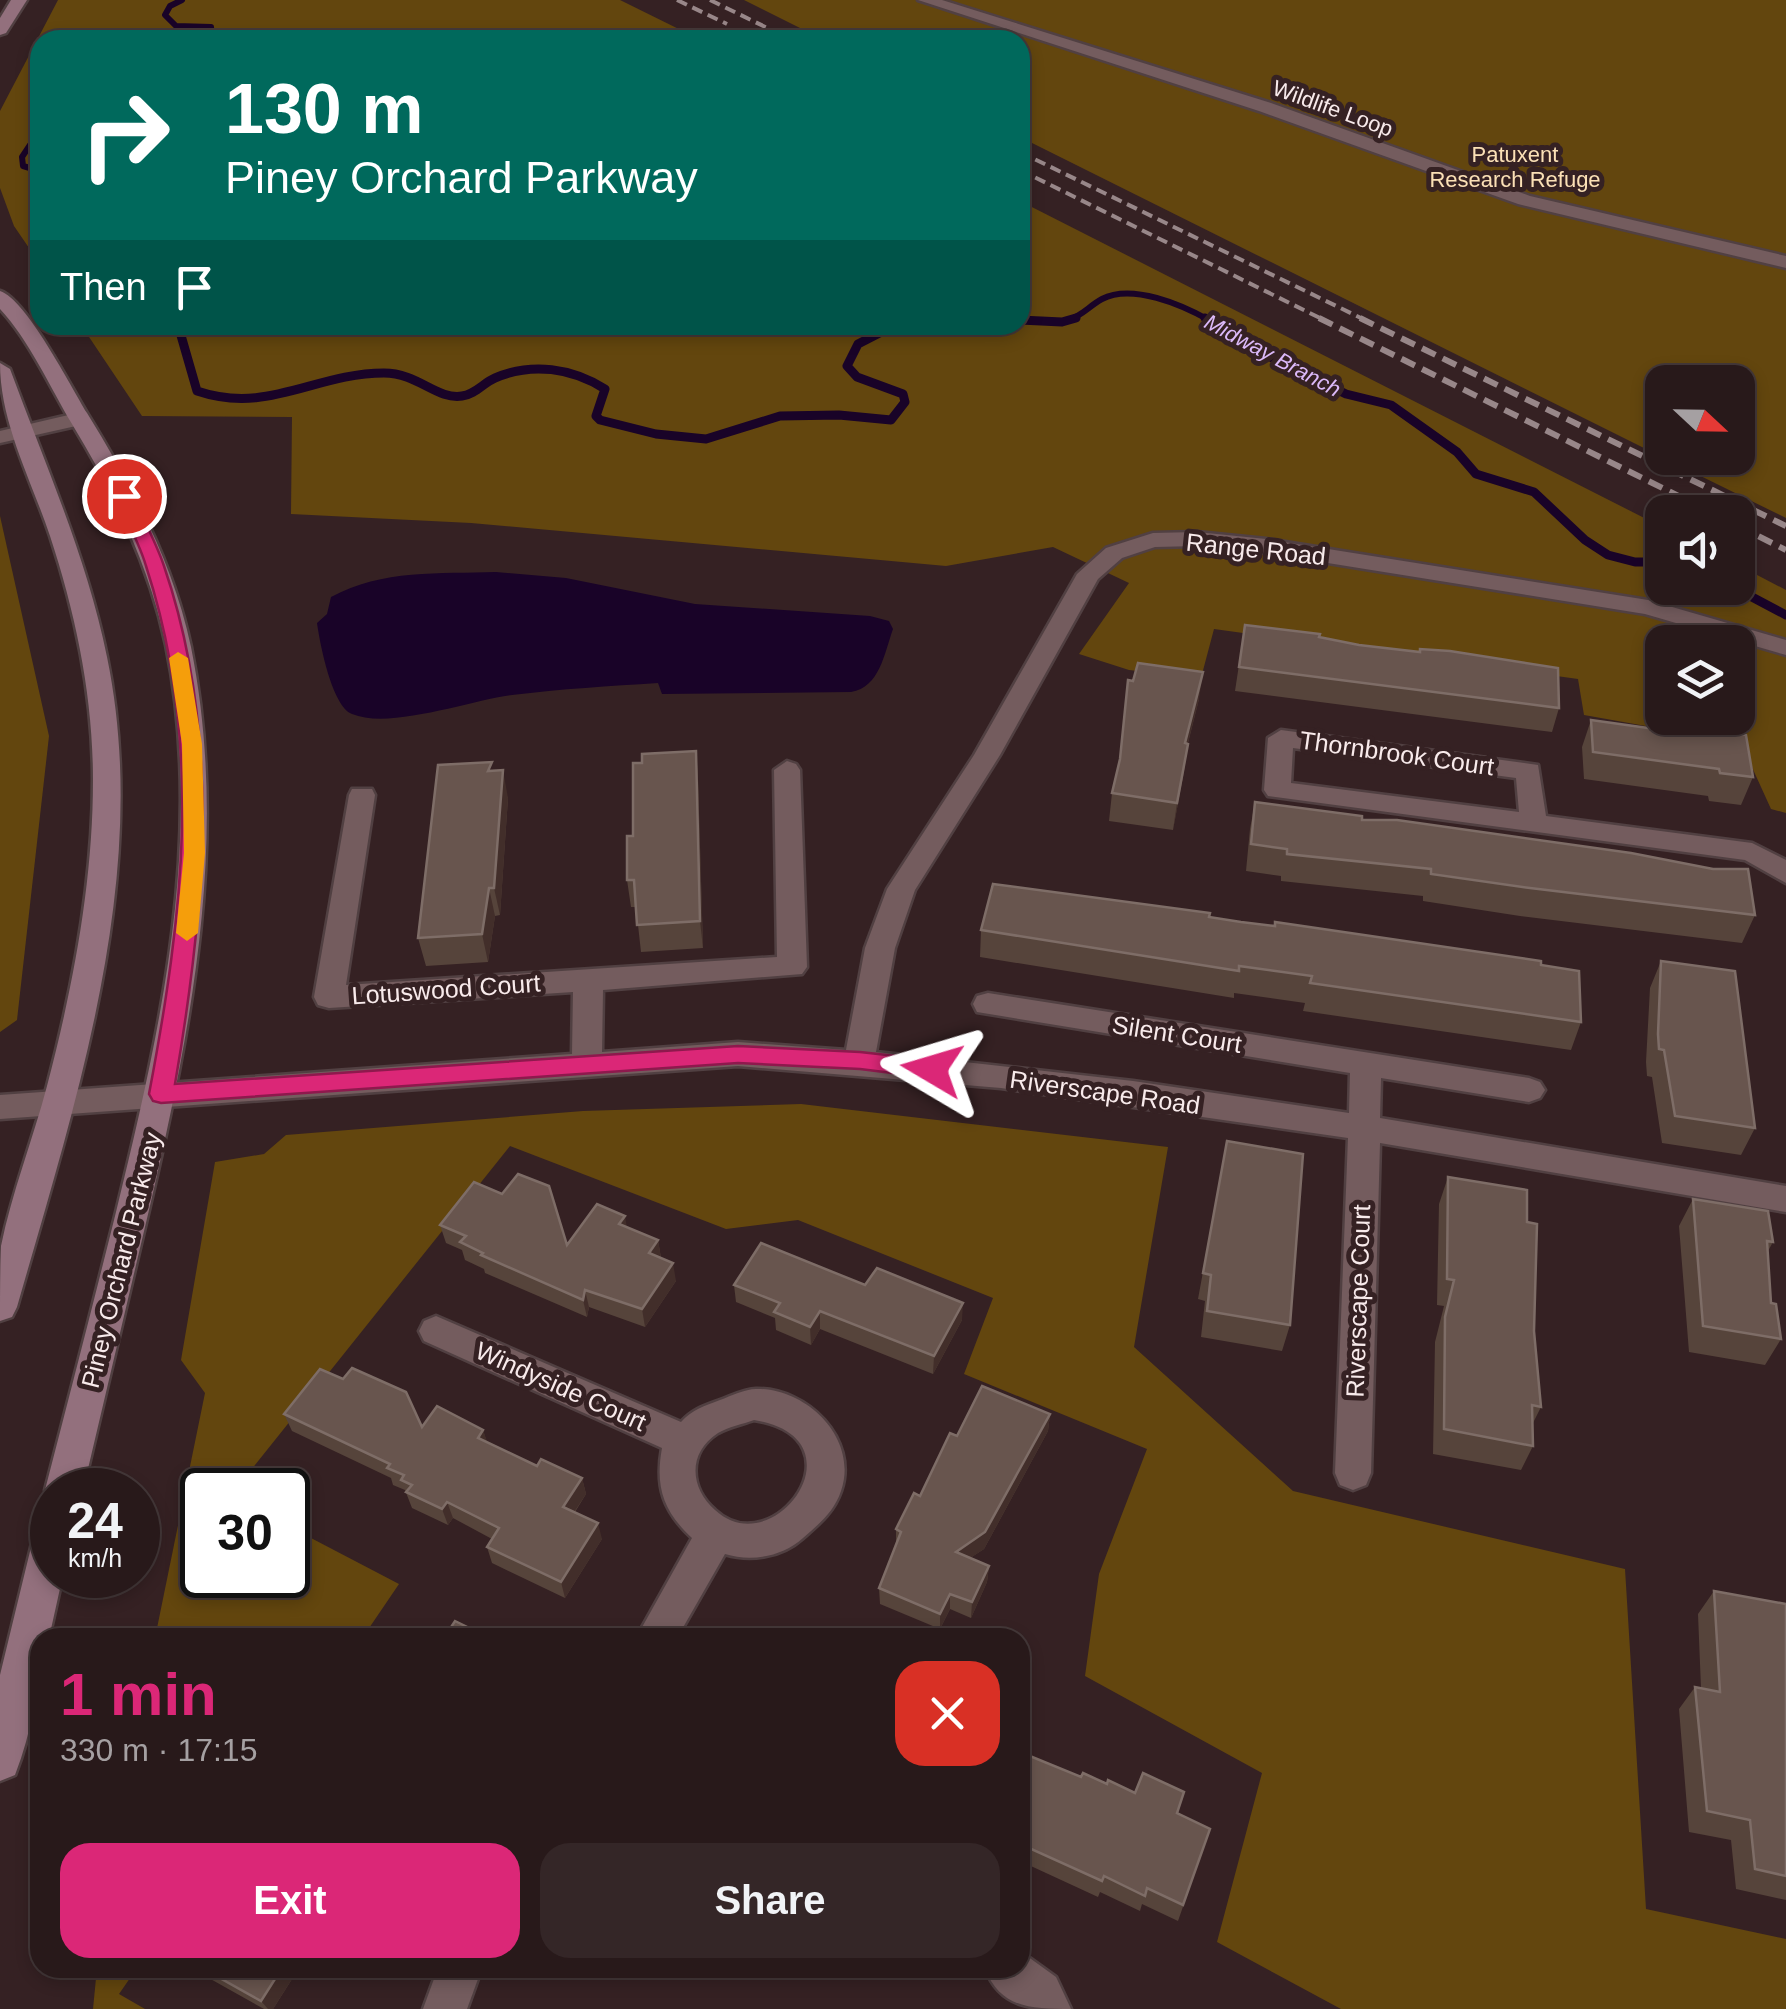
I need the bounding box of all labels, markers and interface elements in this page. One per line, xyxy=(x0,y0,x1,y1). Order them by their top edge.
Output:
icon: right xyxy=(60,70,190,200)
text: 130 m xyxy=(225,70,423,148)
street label: Wildlife Loop xyxy=(1269,75,1396,142)
park label: Patuxent Research Refuge xyxy=(1429,142,1601,192)
text: Piney Orchard Parkway xyxy=(225,152,698,203)
icon: arrive xyxy=(167,260,222,315)
text: Then xyxy=(60,266,147,308)
water label: Midway Branch xyxy=(1201,309,1345,402)
north arrow xyxy=(1645,365,1755,475)
map controls xyxy=(1645,365,1755,735)
pin xyxy=(82,454,167,539)
icon: arrive xyxy=(97,469,152,524)
button: sound xyxy=(1645,495,1755,605)
street label: Range Road xyxy=(1185,528,1327,570)
button: layers xyxy=(1645,625,1755,735)
street label: Thornbrook Court xyxy=(1298,726,1496,781)
street label: Lotuswood Court xyxy=(351,968,541,1010)
street label: Silent Court xyxy=(1110,1010,1244,1058)
position arrow xyxy=(880,1017,984,1121)
street label: Riverscape Road xyxy=(1008,1065,1202,1119)
street label: Piney Orchard Parkway xyxy=(76,1129,166,1391)
street label: Riverscape Court xyxy=(1341,1204,1375,1398)
street label: Windyside Court xyxy=(472,1336,651,1436)
speed limit sign: 30 xyxy=(180,1468,310,1598)
text: 24 xyxy=(67,1493,123,1549)
text: km/h xyxy=(68,1544,122,1572)
text: 1 min xyxy=(60,1661,217,1728)
button: close xyxy=(895,1661,1000,1766)
text: 330 m · 17:15 xyxy=(60,1732,257,1768)
button: Exit xyxy=(60,1843,520,1958)
button: Share xyxy=(540,1843,1000,1958)

